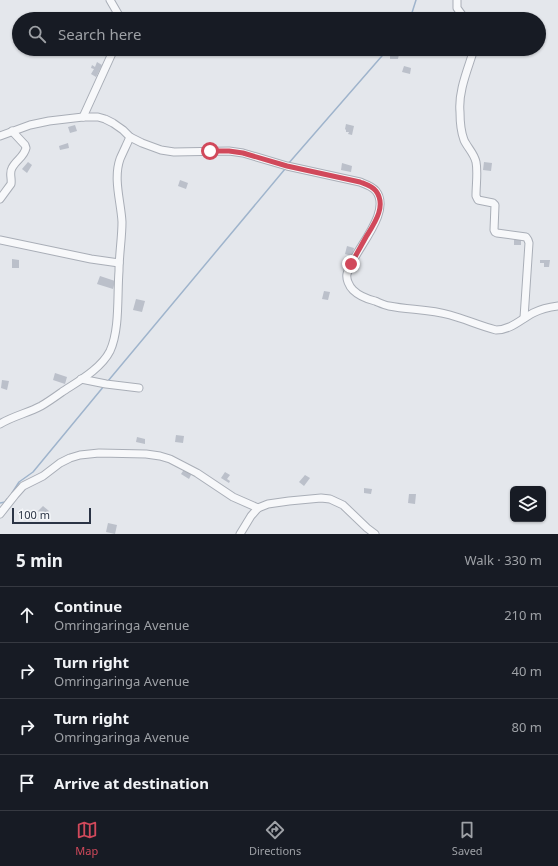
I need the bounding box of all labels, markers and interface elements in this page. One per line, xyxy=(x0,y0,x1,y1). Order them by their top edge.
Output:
search box xyxy=(12,12,546,56)
icon: search xyxy=(26,23,48,45)
text: Search here xyxy=(58,24,141,44)
route start xyxy=(201,142,219,160)
route end xyxy=(342,255,360,273)
map controls xyxy=(510,486,546,522)
button: layers xyxy=(510,486,546,522)
scale bar xyxy=(12,506,91,525)
text: 100 m xyxy=(18,507,50,522)
text: 5 min xyxy=(16,549,63,572)
text: Walk · 330 m xyxy=(464,551,542,569)
text: Continue xyxy=(54,596,122,616)
icon: ahead xyxy=(16,604,38,626)
text: 210 m xyxy=(504,606,542,624)
text: Omringaringa Avenue xyxy=(54,616,189,634)
text: Turn right xyxy=(54,652,129,672)
icon: right xyxy=(16,660,38,682)
text: 40 m xyxy=(512,662,542,680)
text: Omringaringa Avenue xyxy=(54,672,189,690)
text: Turn right xyxy=(54,708,129,728)
icon: right xyxy=(16,716,38,738)
text: 80 m xyxy=(512,718,542,736)
text: Omringaringa Avenue xyxy=(54,728,189,746)
icon: arrive xyxy=(16,772,38,794)
text: Arrive at destination xyxy=(54,773,209,793)
tab: Map xyxy=(75,819,98,858)
tab: Directions xyxy=(249,819,301,858)
tab: Saved xyxy=(452,819,483,858)

